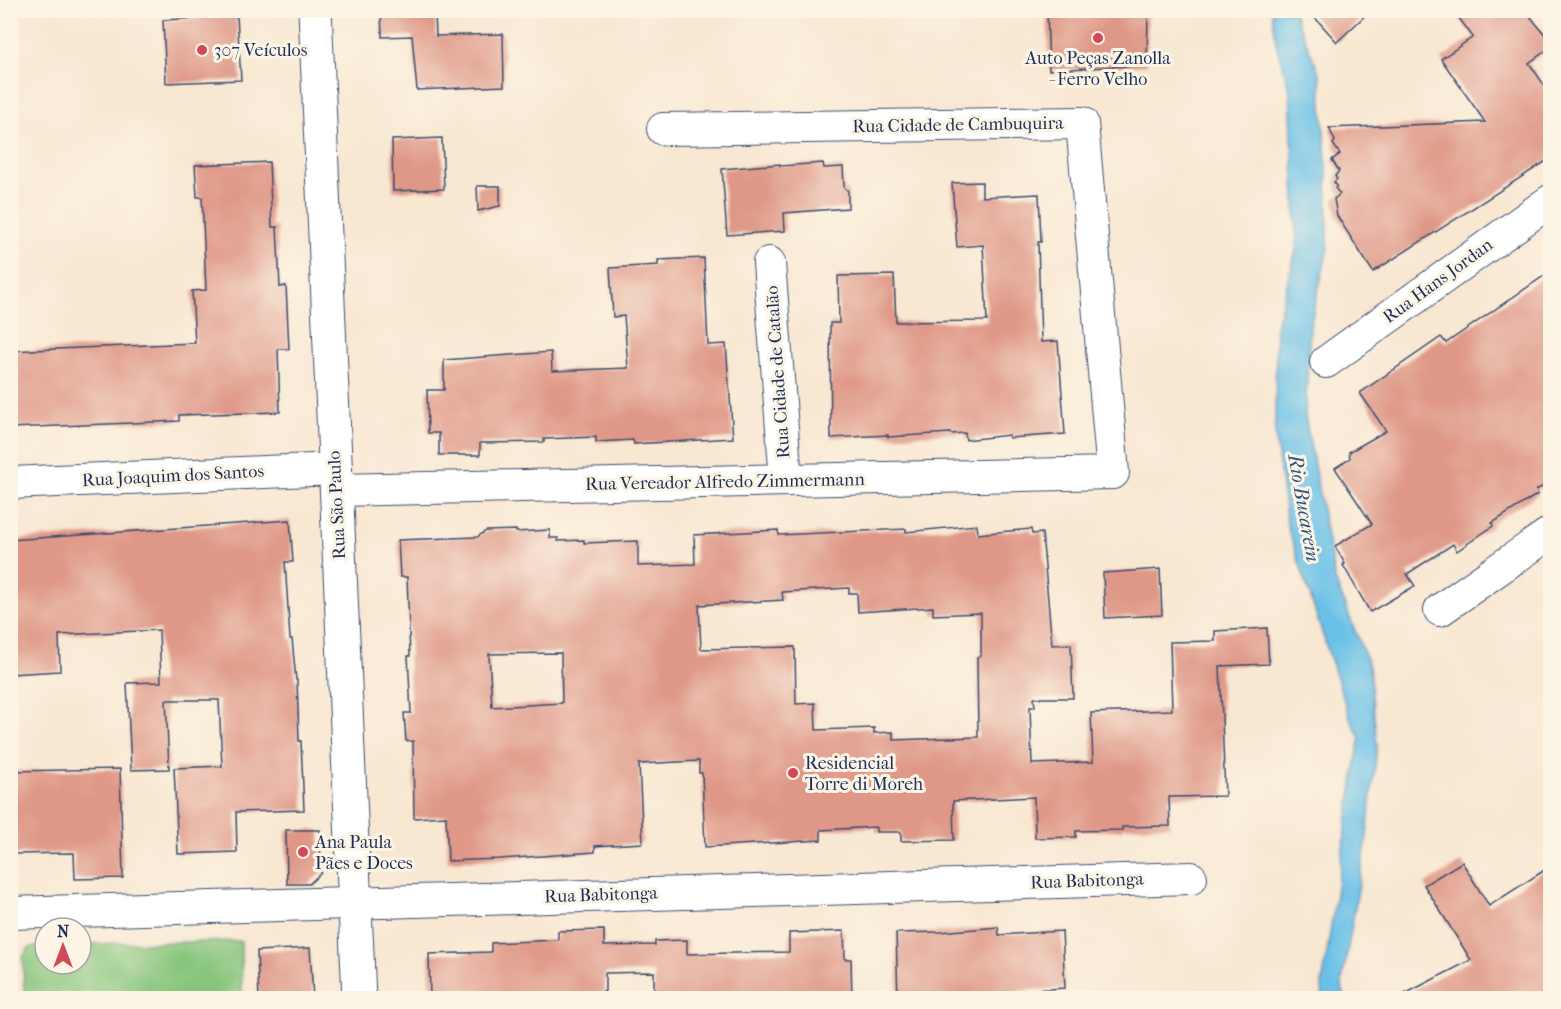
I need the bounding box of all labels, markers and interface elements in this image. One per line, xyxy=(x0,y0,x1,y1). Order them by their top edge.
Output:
marker: Auto Peças Zanolla - Ferro Velho xyxy=(1091,31,1105,45)
place label: 307 Veículos xyxy=(214,40,308,61)
marker: 307 Veículos xyxy=(195,43,209,57)
place label: Auto Peças Zanolla - Ferro Velho xyxy=(1024,48,1171,90)
street label: Rua Cidade de Cambuquira xyxy=(852,113,1064,137)
street label: Rua Hans Jordan xyxy=(1379,234,1497,328)
street label: Rua Cidade de Catalão xyxy=(761,285,795,459)
street label: Rua São Paulo xyxy=(324,450,350,560)
water label: Rio Bucarein xyxy=(1283,450,1325,564)
street label: Rua Joaquim dos Santos xyxy=(81,461,265,491)
street label: Rua Vereador Alfredo Zimmermann xyxy=(585,469,866,495)
place label: Residencial Torre di Moreh xyxy=(805,753,923,795)
marker: Residencial Torre di Moreh xyxy=(786,766,800,780)
place label: Ana Paula Pães e Doces xyxy=(314,832,413,874)
marker: Ana Paula Pães e Doces xyxy=(296,845,310,859)
street label: Rua Babitonga xyxy=(1030,869,1145,893)
street label: Rua Babitonga xyxy=(544,883,659,907)
north arrow xyxy=(33,916,93,976)
text: N xyxy=(57,922,70,941)

